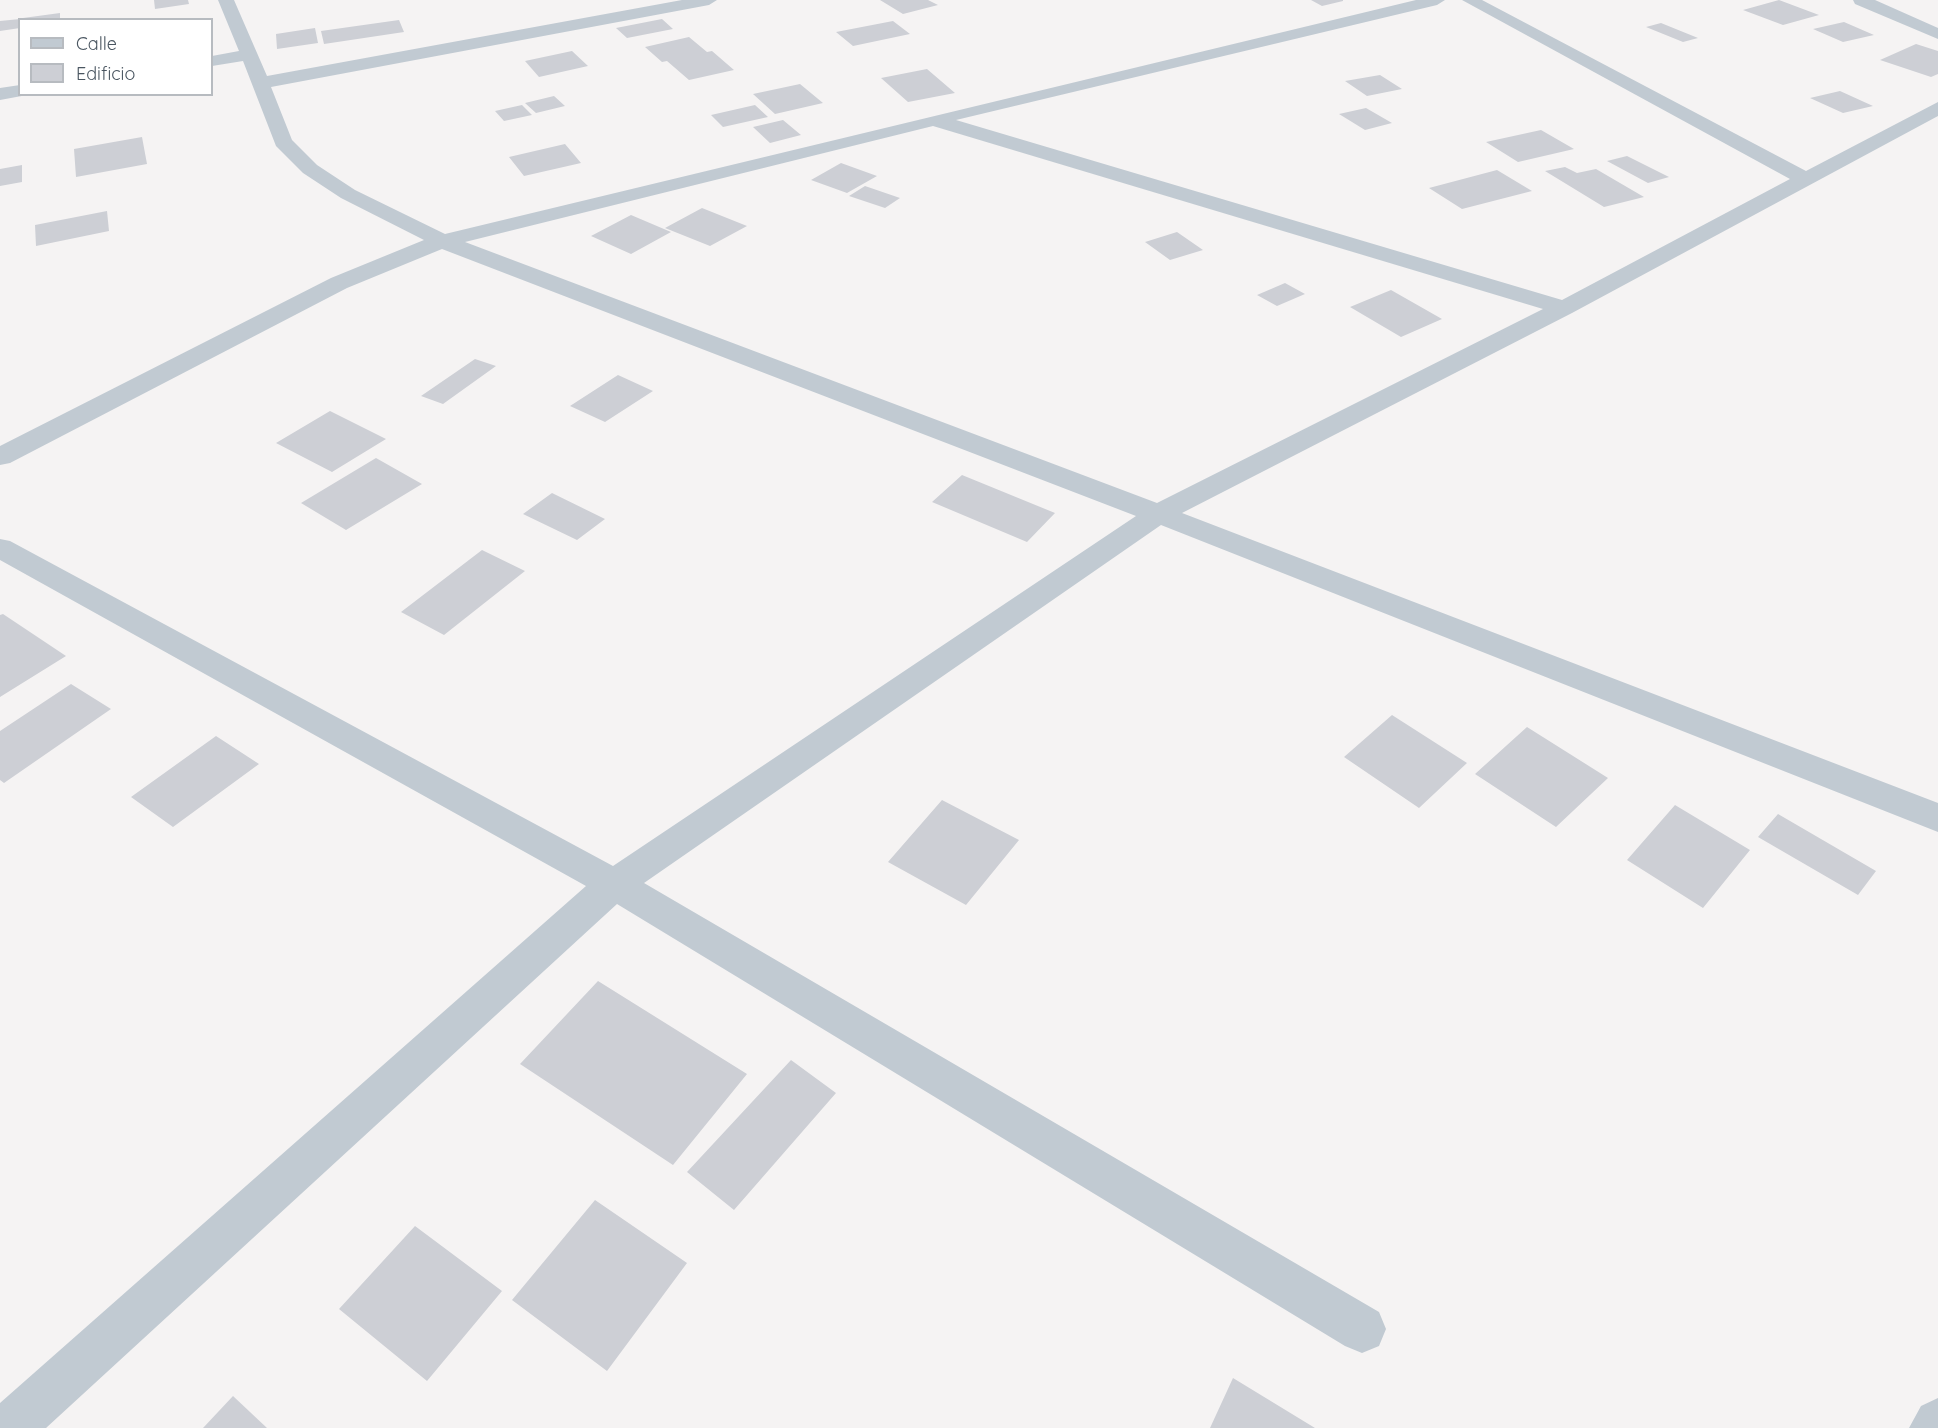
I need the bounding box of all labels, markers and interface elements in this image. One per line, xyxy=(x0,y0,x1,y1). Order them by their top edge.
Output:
legend xyxy=(18,18,213,96)
text: Calle xyxy=(76,32,117,55)
text: Edificio xyxy=(76,62,135,85)

